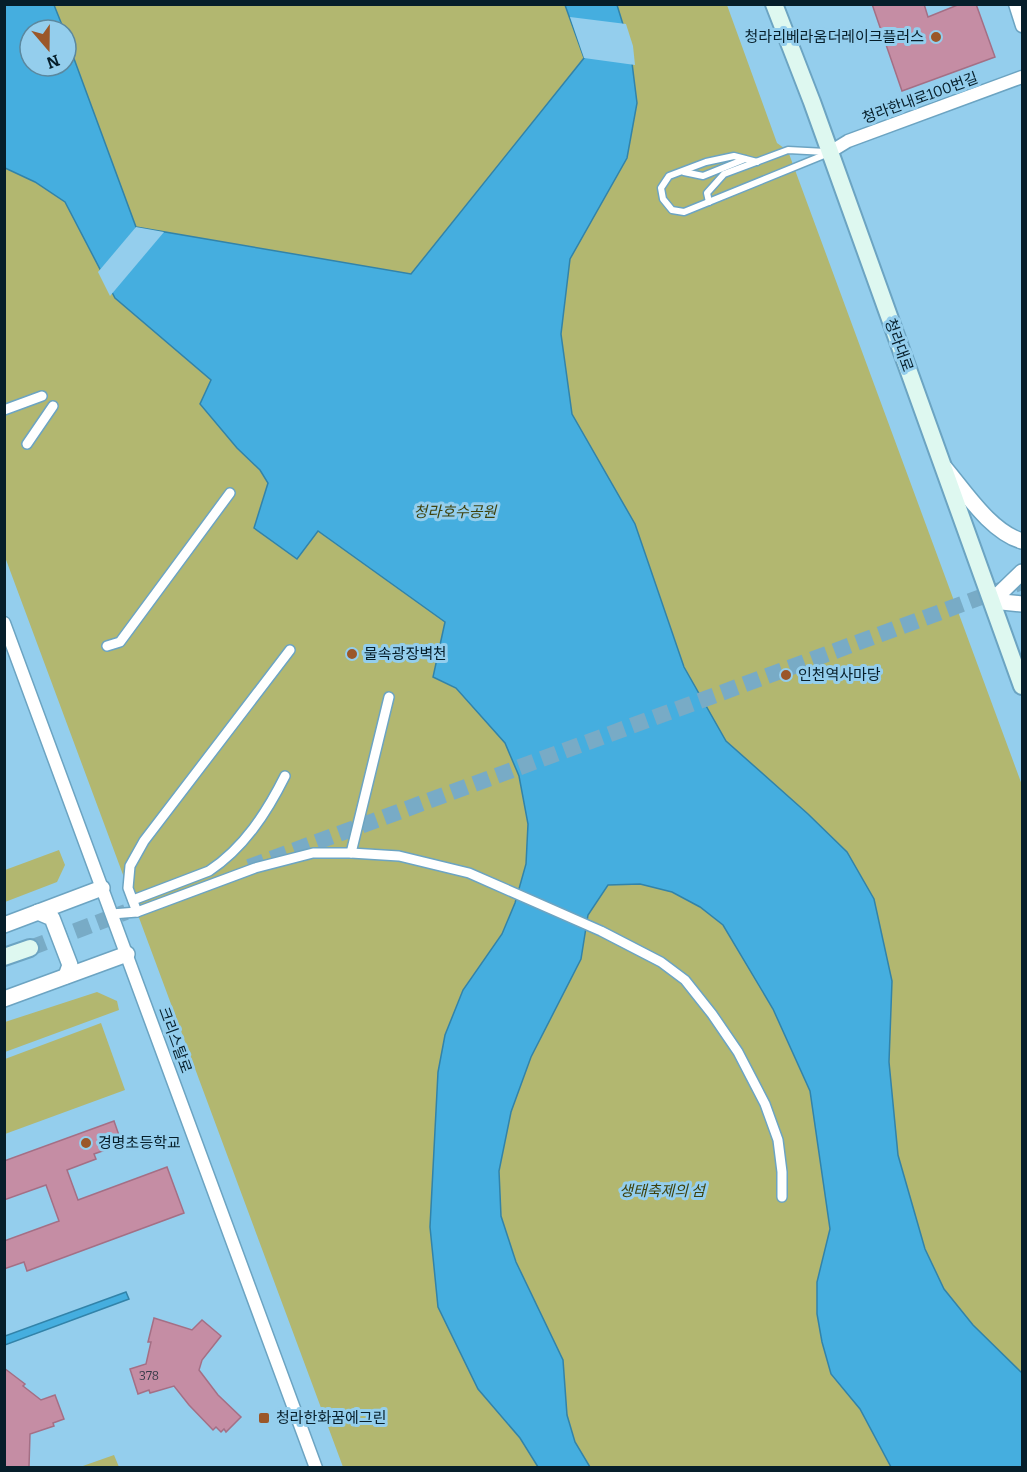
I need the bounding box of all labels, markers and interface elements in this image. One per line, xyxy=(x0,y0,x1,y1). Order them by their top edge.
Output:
north arrow xyxy=(18,18,78,78)
place label: 청라리베라움더레이크플러스 xyxy=(745,28,924,46)
marker: 청라리베라움더레이크플러스 xyxy=(929,30,943,44)
text: N xyxy=(44,51,62,73)
street label: 청라한내로100번길 xyxy=(860,69,980,127)
street label: 청라대로 xyxy=(881,316,917,374)
park label: 청라호수공원 xyxy=(414,503,498,521)
place label: 물속광장벽천 xyxy=(364,645,447,663)
marker: 물속광장벽천 xyxy=(345,647,359,661)
place label: 인천역사마당 xyxy=(798,666,881,684)
marker: 인천역사마당 xyxy=(779,668,793,682)
street label: 크리스탈로 xyxy=(155,1004,195,1076)
place label: 경명초등학교 xyxy=(98,1134,181,1152)
marker: 경명초등학교 xyxy=(79,1136,93,1150)
park label: 생태축제의 섬 xyxy=(619,1182,707,1200)
house number: 378 xyxy=(139,1369,159,1383)
place label: 청라한화꿈에그린 xyxy=(276,1409,386,1427)
marker: 청라한화꿈에그린 xyxy=(257,1411,271,1425)

